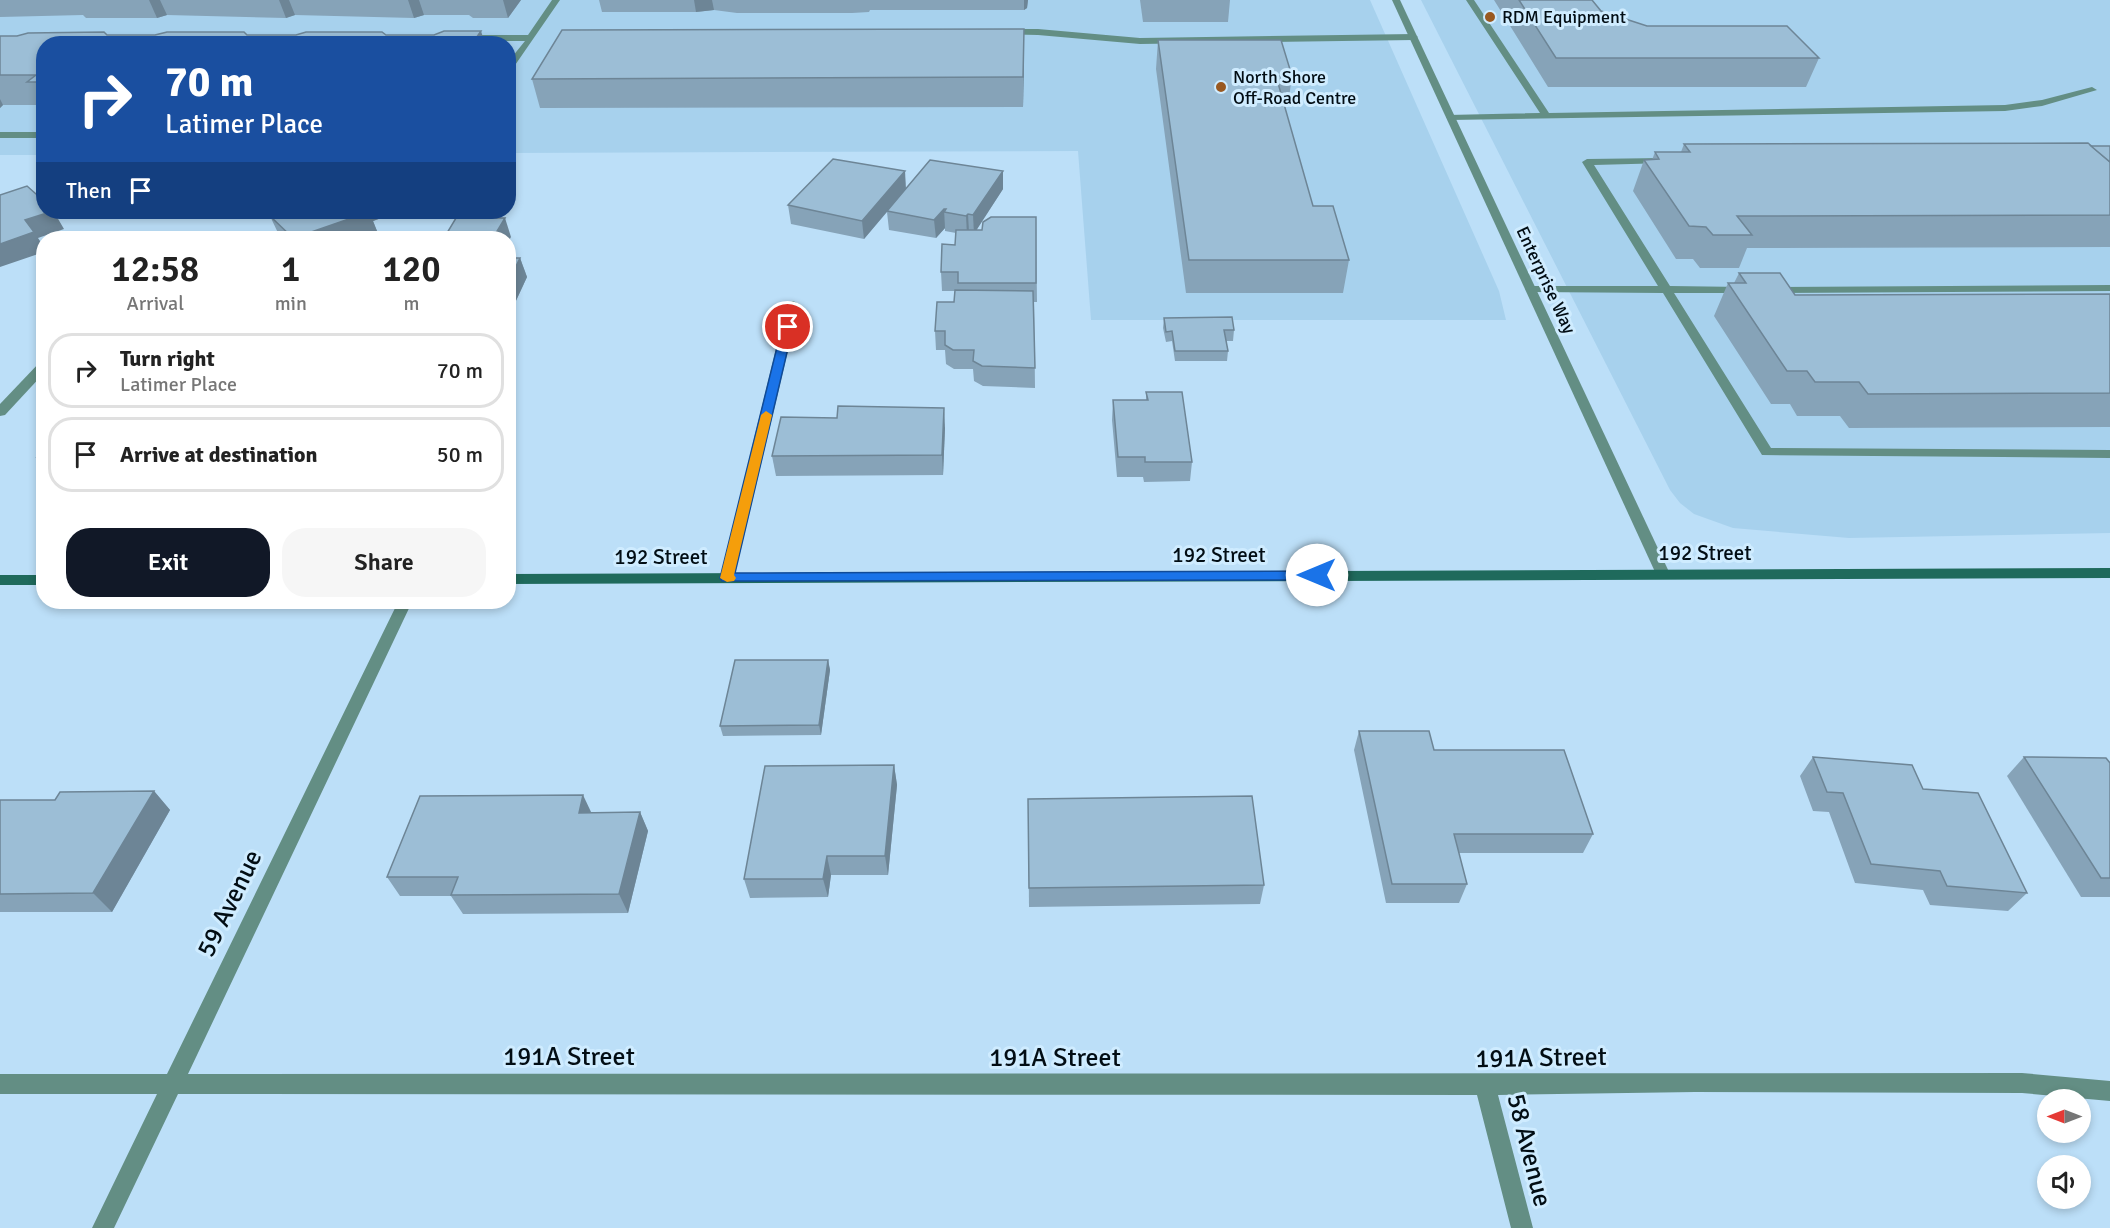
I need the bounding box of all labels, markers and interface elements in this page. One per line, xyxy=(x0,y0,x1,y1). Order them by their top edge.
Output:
place label: RDM Equipment xyxy=(1502,6,1626,28)
marker: RDM Equipment xyxy=(1483,10,1497,24)
text: 70 m xyxy=(165,57,254,108)
icon: right xyxy=(66,60,144,138)
place label: North Shore Off-Road Centre xyxy=(1233,66,1356,109)
marker: North Shore Off-Road Centre xyxy=(1214,80,1228,94)
text: Latimer Place xyxy=(165,108,323,141)
icon: arrive xyxy=(124,174,157,207)
text: Then xyxy=(66,177,112,204)
street label: Enterprise Way xyxy=(1512,223,1581,338)
text: 12:58 xyxy=(111,247,199,292)
text: 1 xyxy=(281,247,301,292)
text: 120 xyxy=(382,247,441,292)
text: Arrival xyxy=(127,291,184,316)
text: min xyxy=(275,291,307,316)
text: m xyxy=(403,291,419,316)
pin xyxy=(762,301,813,352)
icon: arrive xyxy=(771,310,804,343)
text: Turn right xyxy=(120,345,215,372)
icon: right xyxy=(69,354,102,387)
text: 70 m xyxy=(437,357,483,384)
text: Latimer Place xyxy=(120,372,237,397)
icon: arrive xyxy=(69,438,102,471)
text: Arrive at destination xyxy=(120,441,317,468)
text: 50 m xyxy=(437,441,483,468)
button: Exit xyxy=(66,528,270,597)
button: Share xyxy=(282,528,486,597)
street label: 192 Street xyxy=(1658,540,1752,566)
street label: 192 Street xyxy=(1172,542,1266,568)
position arrow xyxy=(1285,543,1349,607)
street label: 192 Street xyxy=(614,544,708,570)
street label: 59 Avenue xyxy=(190,845,270,962)
street label: 191A Street xyxy=(503,1041,635,1073)
street label: 191A Street xyxy=(1475,1041,1607,1075)
street label: 191A Street xyxy=(989,1042,1121,1074)
north arrow xyxy=(2037,1089,2091,1143)
map controls xyxy=(2037,1089,2091,1209)
street label: 58 Avenue xyxy=(1500,1091,1558,1210)
button: sound xyxy=(2037,1155,2091,1209)

